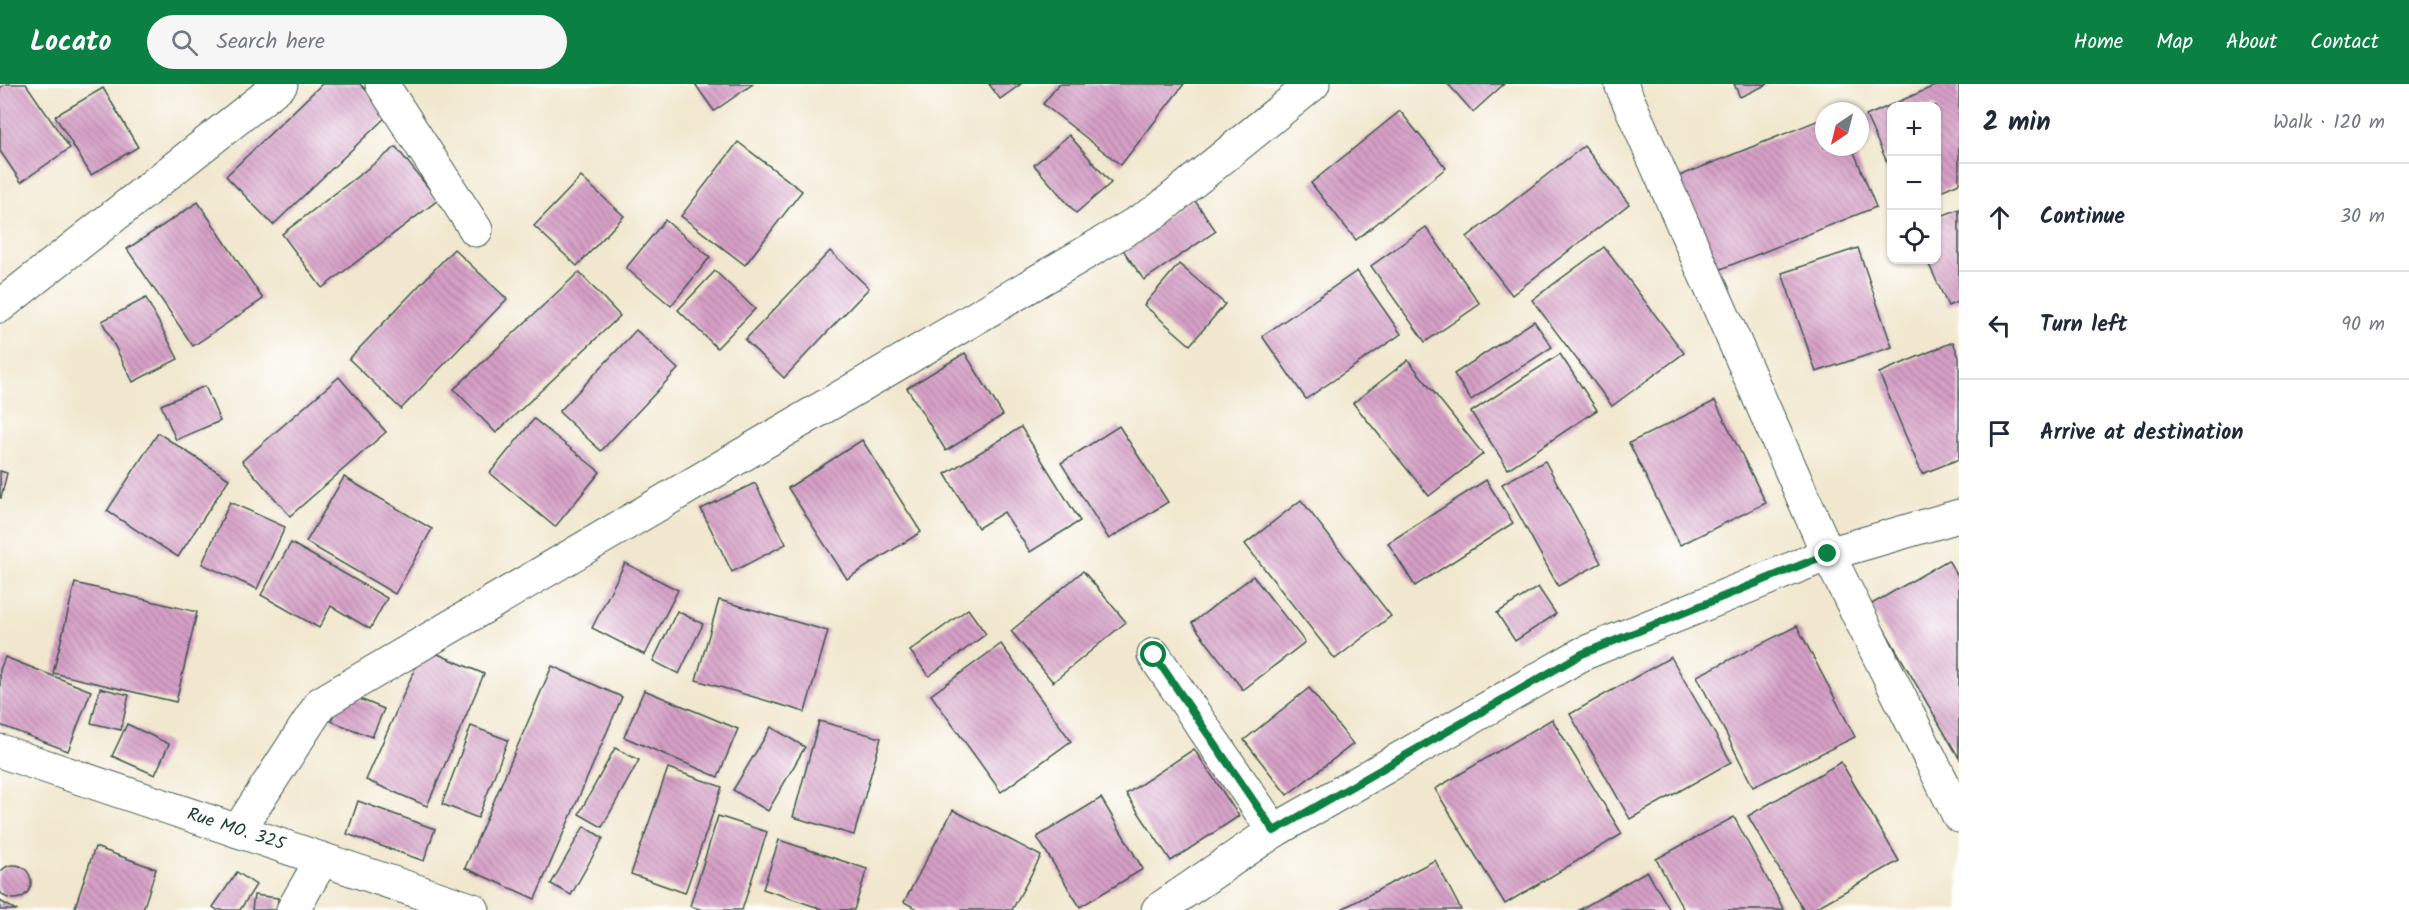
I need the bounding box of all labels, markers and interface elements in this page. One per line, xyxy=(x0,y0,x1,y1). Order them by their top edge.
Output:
search box xyxy=(147,15,567,69)
text: Locato xyxy=(30,20,111,65)
text: Search here xyxy=(216,25,325,60)
icon: search xyxy=(168,26,201,59)
text: Home xyxy=(2074,26,2123,59)
text: Map xyxy=(2156,26,2193,59)
text: About xyxy=(2226,26,2277,59)
text: Contact xyxy=(2310,26,2379,59)
north arrow xyxy=(1815,102,1869,156)
map controls xyxy=(1887,102,1941,264)
button: + xyxy=(1887,102,1941,156)
text: 2 min xyxy=(1983,102,2051,144)
text: Walk · 120 m xyxy=(2273,107,2385,139)
button: − xyxy=(1887,156,1941,210)
text: Continue xyxy=(2040,200,2125,235)
icon: ahead xyxy=(1983,201,2016,234)
text: 30 m xyxy=(2340,201,2385,233)
button: locate xyxy=(1887,210,1941,264)
text: Turn left xyxy=(2040,308,2127,343)
icon: left xyxy=(1983,309,2016,342)
text: 90 m xyxy=(2341,309,2385,341)
text: Arrive at destination xyxy=(2040,416,2243,451)
icon: arrive xyxy=(1983,417,2016,450)
route end xyxy=(1814,540,1840,566)
route start xyxy=(1140,641,1166,667)
street label: Rue MO. 325 xyxy=(183,801,290,860)

